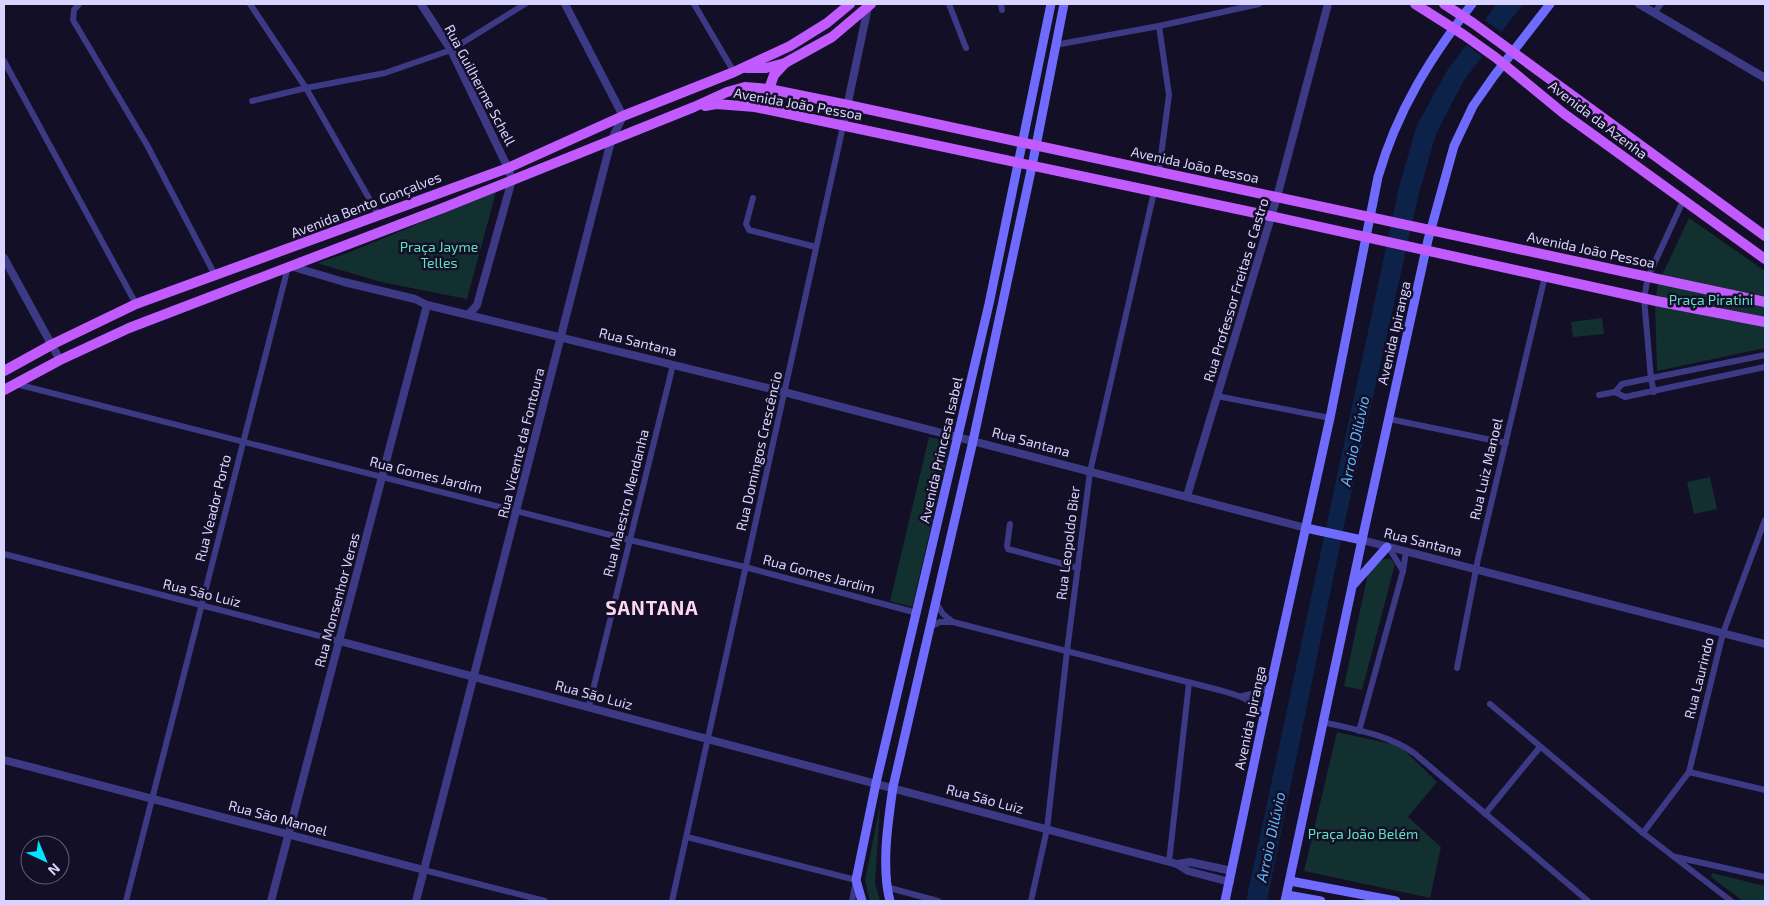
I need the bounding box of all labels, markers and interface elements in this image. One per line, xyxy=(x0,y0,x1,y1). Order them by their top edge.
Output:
street label: Rua Guilherme Schell xyxy=(441,21,520,149)
street label: Avenida da Azenha xyxy=(1545,77,1651,162)
street label: Avenida João Pessoa xyxy=(732,84,864,123)
street label: Avenida João Pessoa xyxy=(1130,143,1261,186)
street label: Avenida Bento Gonçalves xyxy=(288,168,444,242)
street label: Rua Professor Freitas e Castro xyxy=(1199,196,1272,384)
street label: Avenida João Pessoa xyxy=(1526,228,1657,271)
park label: Praça Jayme Telles xyxy=(400,238,478,271)
street label: Avenida Ipiranga xyxy=(1373,279,1414,386)
park label: Praça Piratini xyxy=(1669,291,1753,309)
street label: Rua Santana xyxy=(597,324,679,359)
street label: Rua Vicente da Fontoura xyxy=(494,366,547,520)
street label: Rua Domingos Crescêncio xyxy=(732,369,785,532)
street label: Avenida Princesa Isabel xyxy=(915,374,966,525)
water label: Arroio Dilúvio xyxy=(1335,394,1372,488)
street label: Rua Luiz Manoel xyxy=(1466,415,1506,522)
street label: Rua Santana xyxy=(990,423,1072,460)
street label: Rua Maestro Mendanha xyxy=(599,427,652,578)
street label: Rua Gomes Jardim xyxy=(368,452,484,497)
street label: Rua Veador Porto xyxy=(191,453,234,563)
street label: Rua Leopoldo Bier xyxy=(1052,485,1083,601)
street label: Rua Santana xyxy=(1382,524,1464,559)
street label: Rua Monsenhor Veras xyxy=(310,531,363,669)
street label: Rua Gomes Jardim xyxy=(761,550,877,597)
street label: Rua São Luiz xyxy=(161,575,243,610)
district label: SANTANA xyxy=(605,596,699,619)
street label: Rua Laurindo xyxy=(1680,635,1717,720)
street label: Avenida Ipiranga xyxy=(1230,664,1269,771)
street label: Rua São Luiz xyxy=(553,676,635,713)
street label: Rua São Luiz xyxy=(944,780,1026,817)
water label: Arroio Dilúvio xyxy=(1251,790,1288,884)
street label: Rua São Manoel xyxy=(227,796,330,839)
park label: Praça João Belém xyxy=(1308,825,1418,843)
north arrow xyxy=(20,835,70,885)
text: N xyxy=(45,860,64,879)

